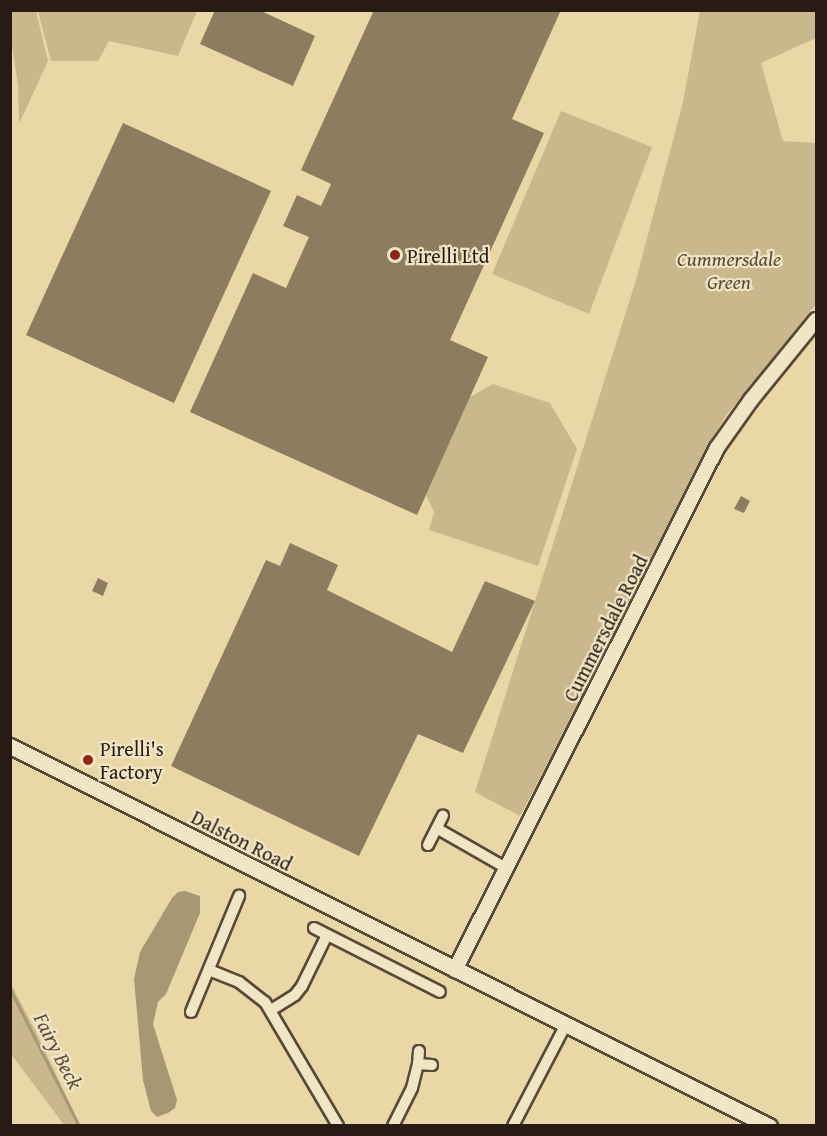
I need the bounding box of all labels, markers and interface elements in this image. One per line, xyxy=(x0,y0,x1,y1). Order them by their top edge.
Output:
place label: Pirelli Ltd xyxy=(407,243,489,267)
park label: Cummersdale Green xyxy=(677,247,781,294)
marker: Pirelli Ltd xyxy=(388,248,402,262)
street label: Cummersdale Road xyxy=(558,551,652,705)
place label: Pirelli's Factory xyxy=(100,736,164,783)
marker: Pirelli's Factory xyxy=(81,753,95,767)
street label: Dalston Road xyxy=(188,804,296,876)
water label: Fairy Beck xyxy=(28,1009,88,1093)

